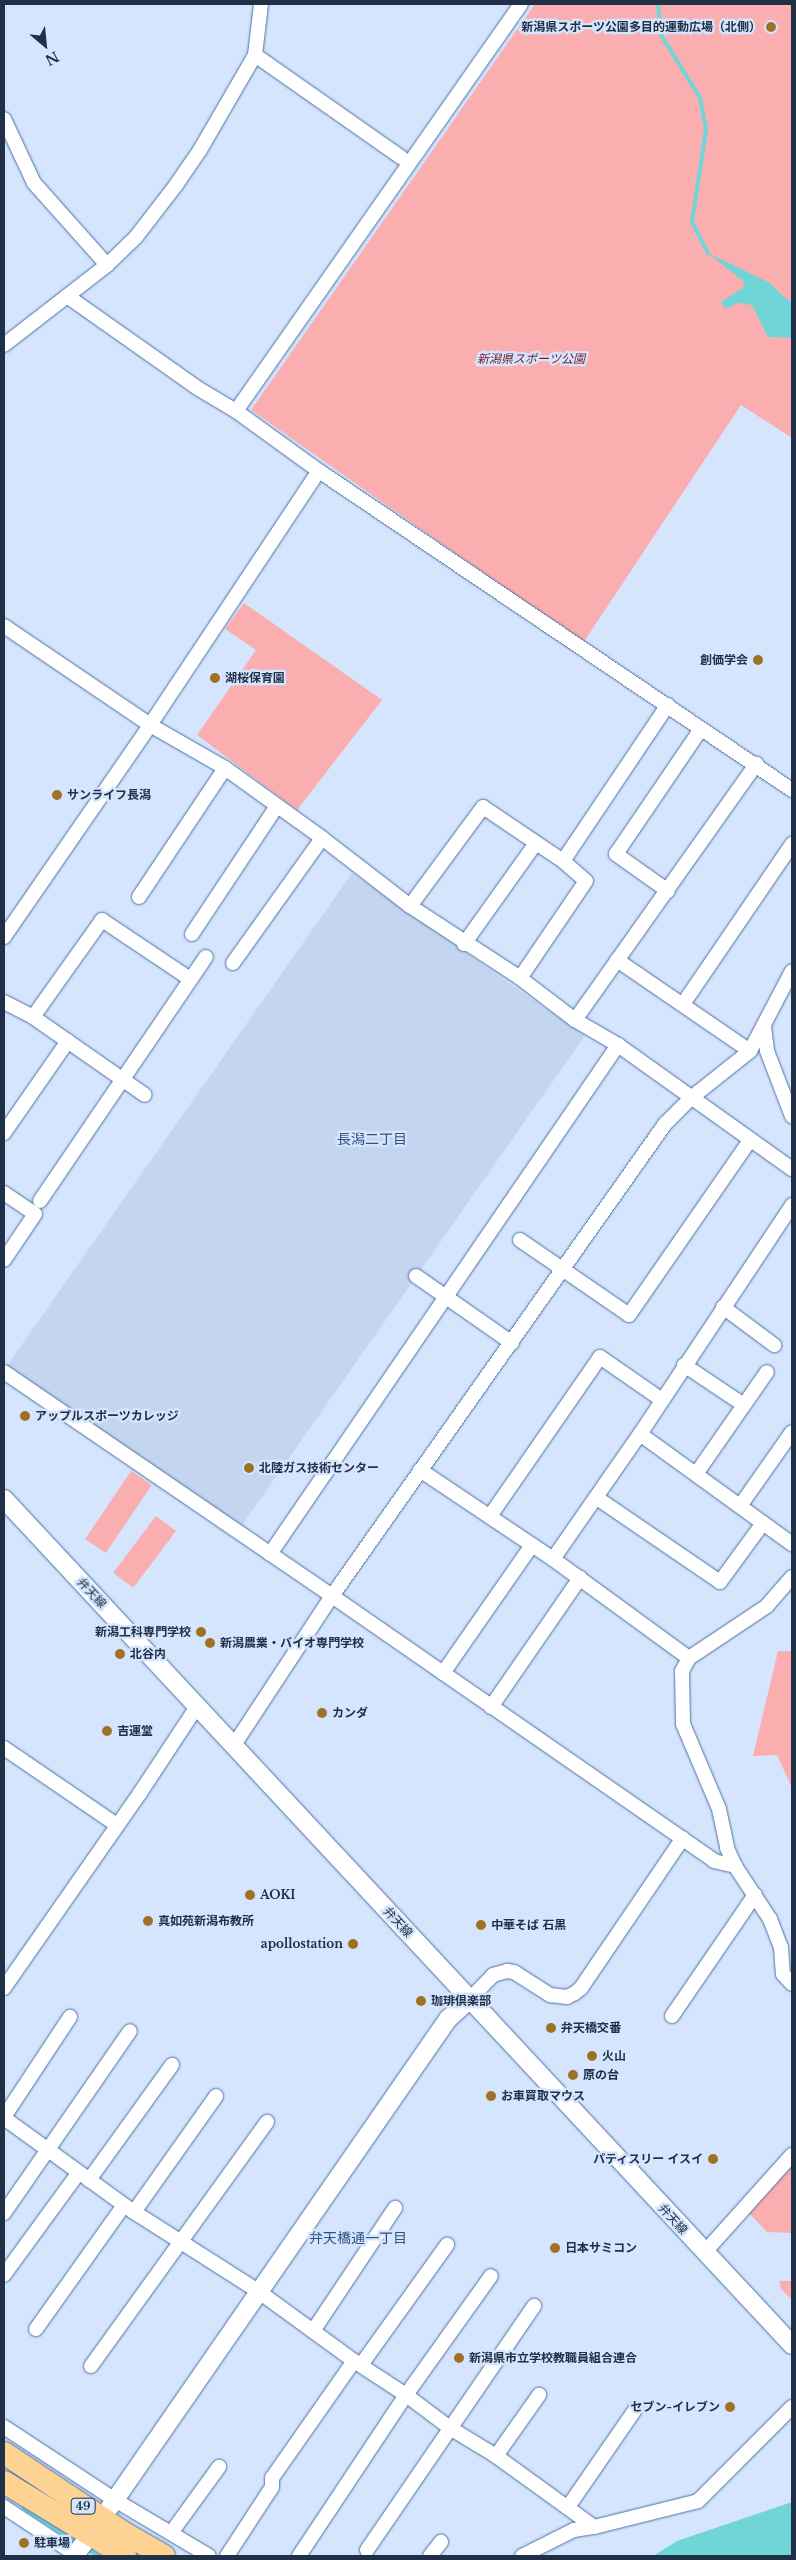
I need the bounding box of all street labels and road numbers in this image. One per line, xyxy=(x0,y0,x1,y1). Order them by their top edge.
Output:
street label: 弁天線 xyxy=(74,1575,110,1611)
street label: 弁天線 xyxy=(380,1904,416,1940)
street label: 弁天線 xyxy=(655,2201,691,2237)
road number: 49 xyxy=(70,2498,96,2514)

